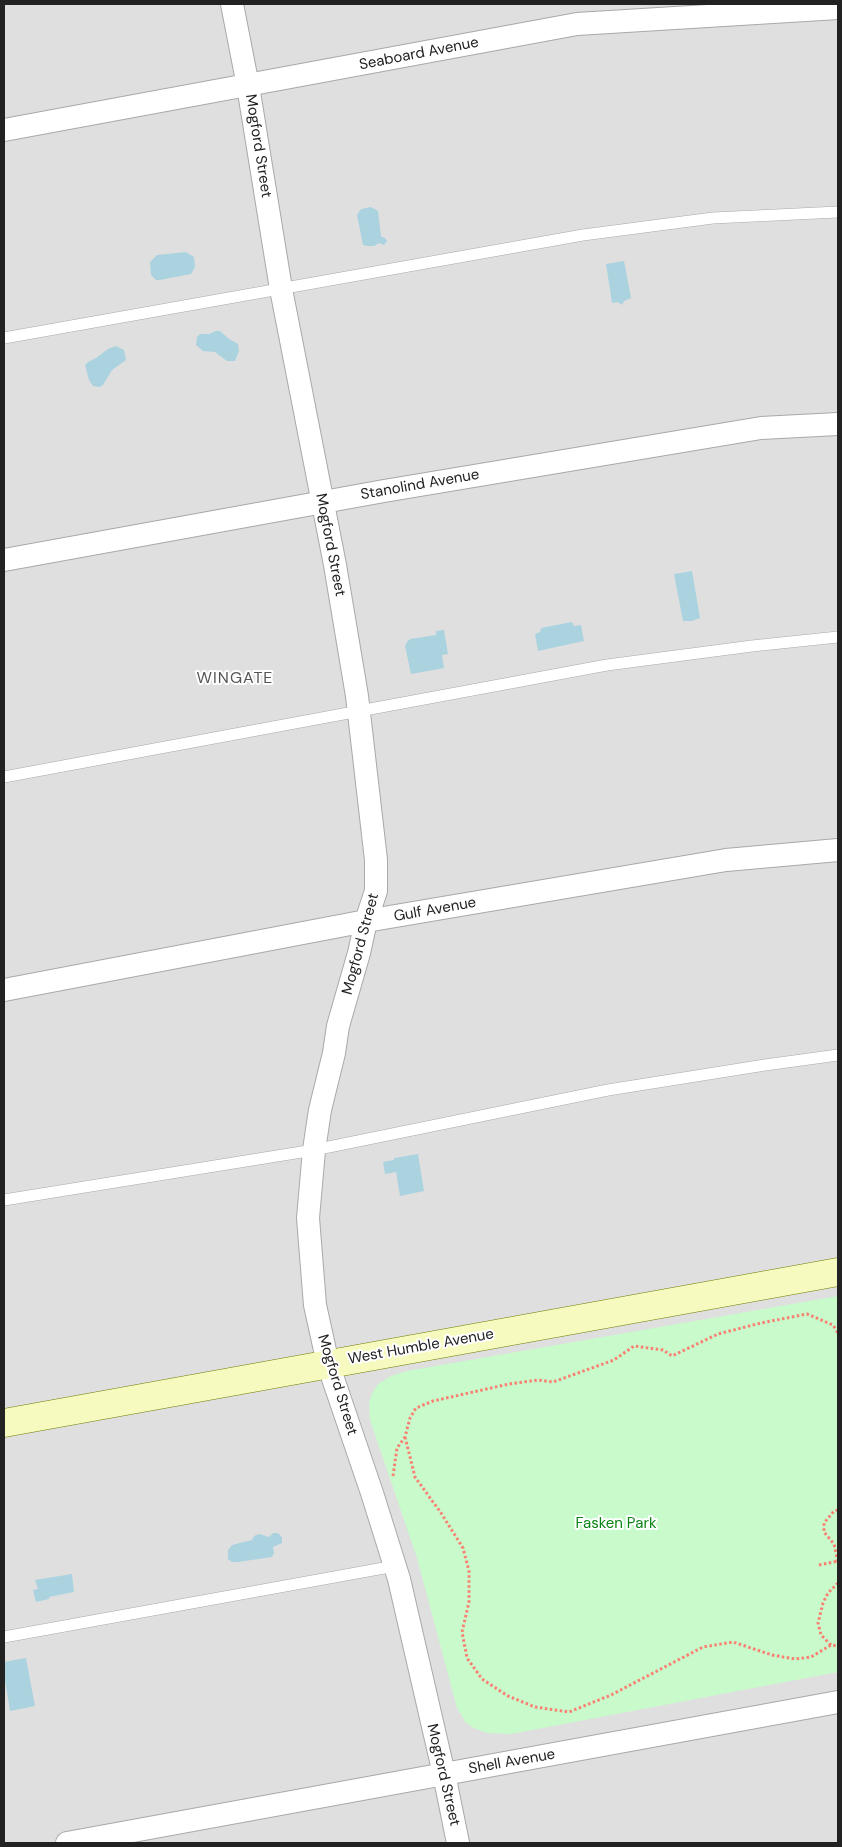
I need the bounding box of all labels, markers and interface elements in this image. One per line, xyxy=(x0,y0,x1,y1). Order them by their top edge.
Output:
street label: Seaboard Avenue xyxy=(358,34,480,74)
street label: Mogford Street xyxy=(241,93,275,199)
street label: Stanolind Avenue xyxy=(359,466,481,504)
street label: Mogford Street xyxy=(311,492,349,598)
district label: WINGATE xyxy=(196,669,274,689)
street label: Mogford Street xyxy=(339,891,383,997)
street label: Gulf Avenue xyxy=(392,894,478,926)
street label: West Humble Avenue xyxy=(347,1325,495,1369)
street label: Mogford Street xyxy=(313,1332,361,1438)
park label: Fasken Park xyxy=(576,1515,656,1533)
street label: Mogford Street xyxy=(422,1722,464,1828)
street label: Shell Avenue xyxy=(467,1746,557,1778)

